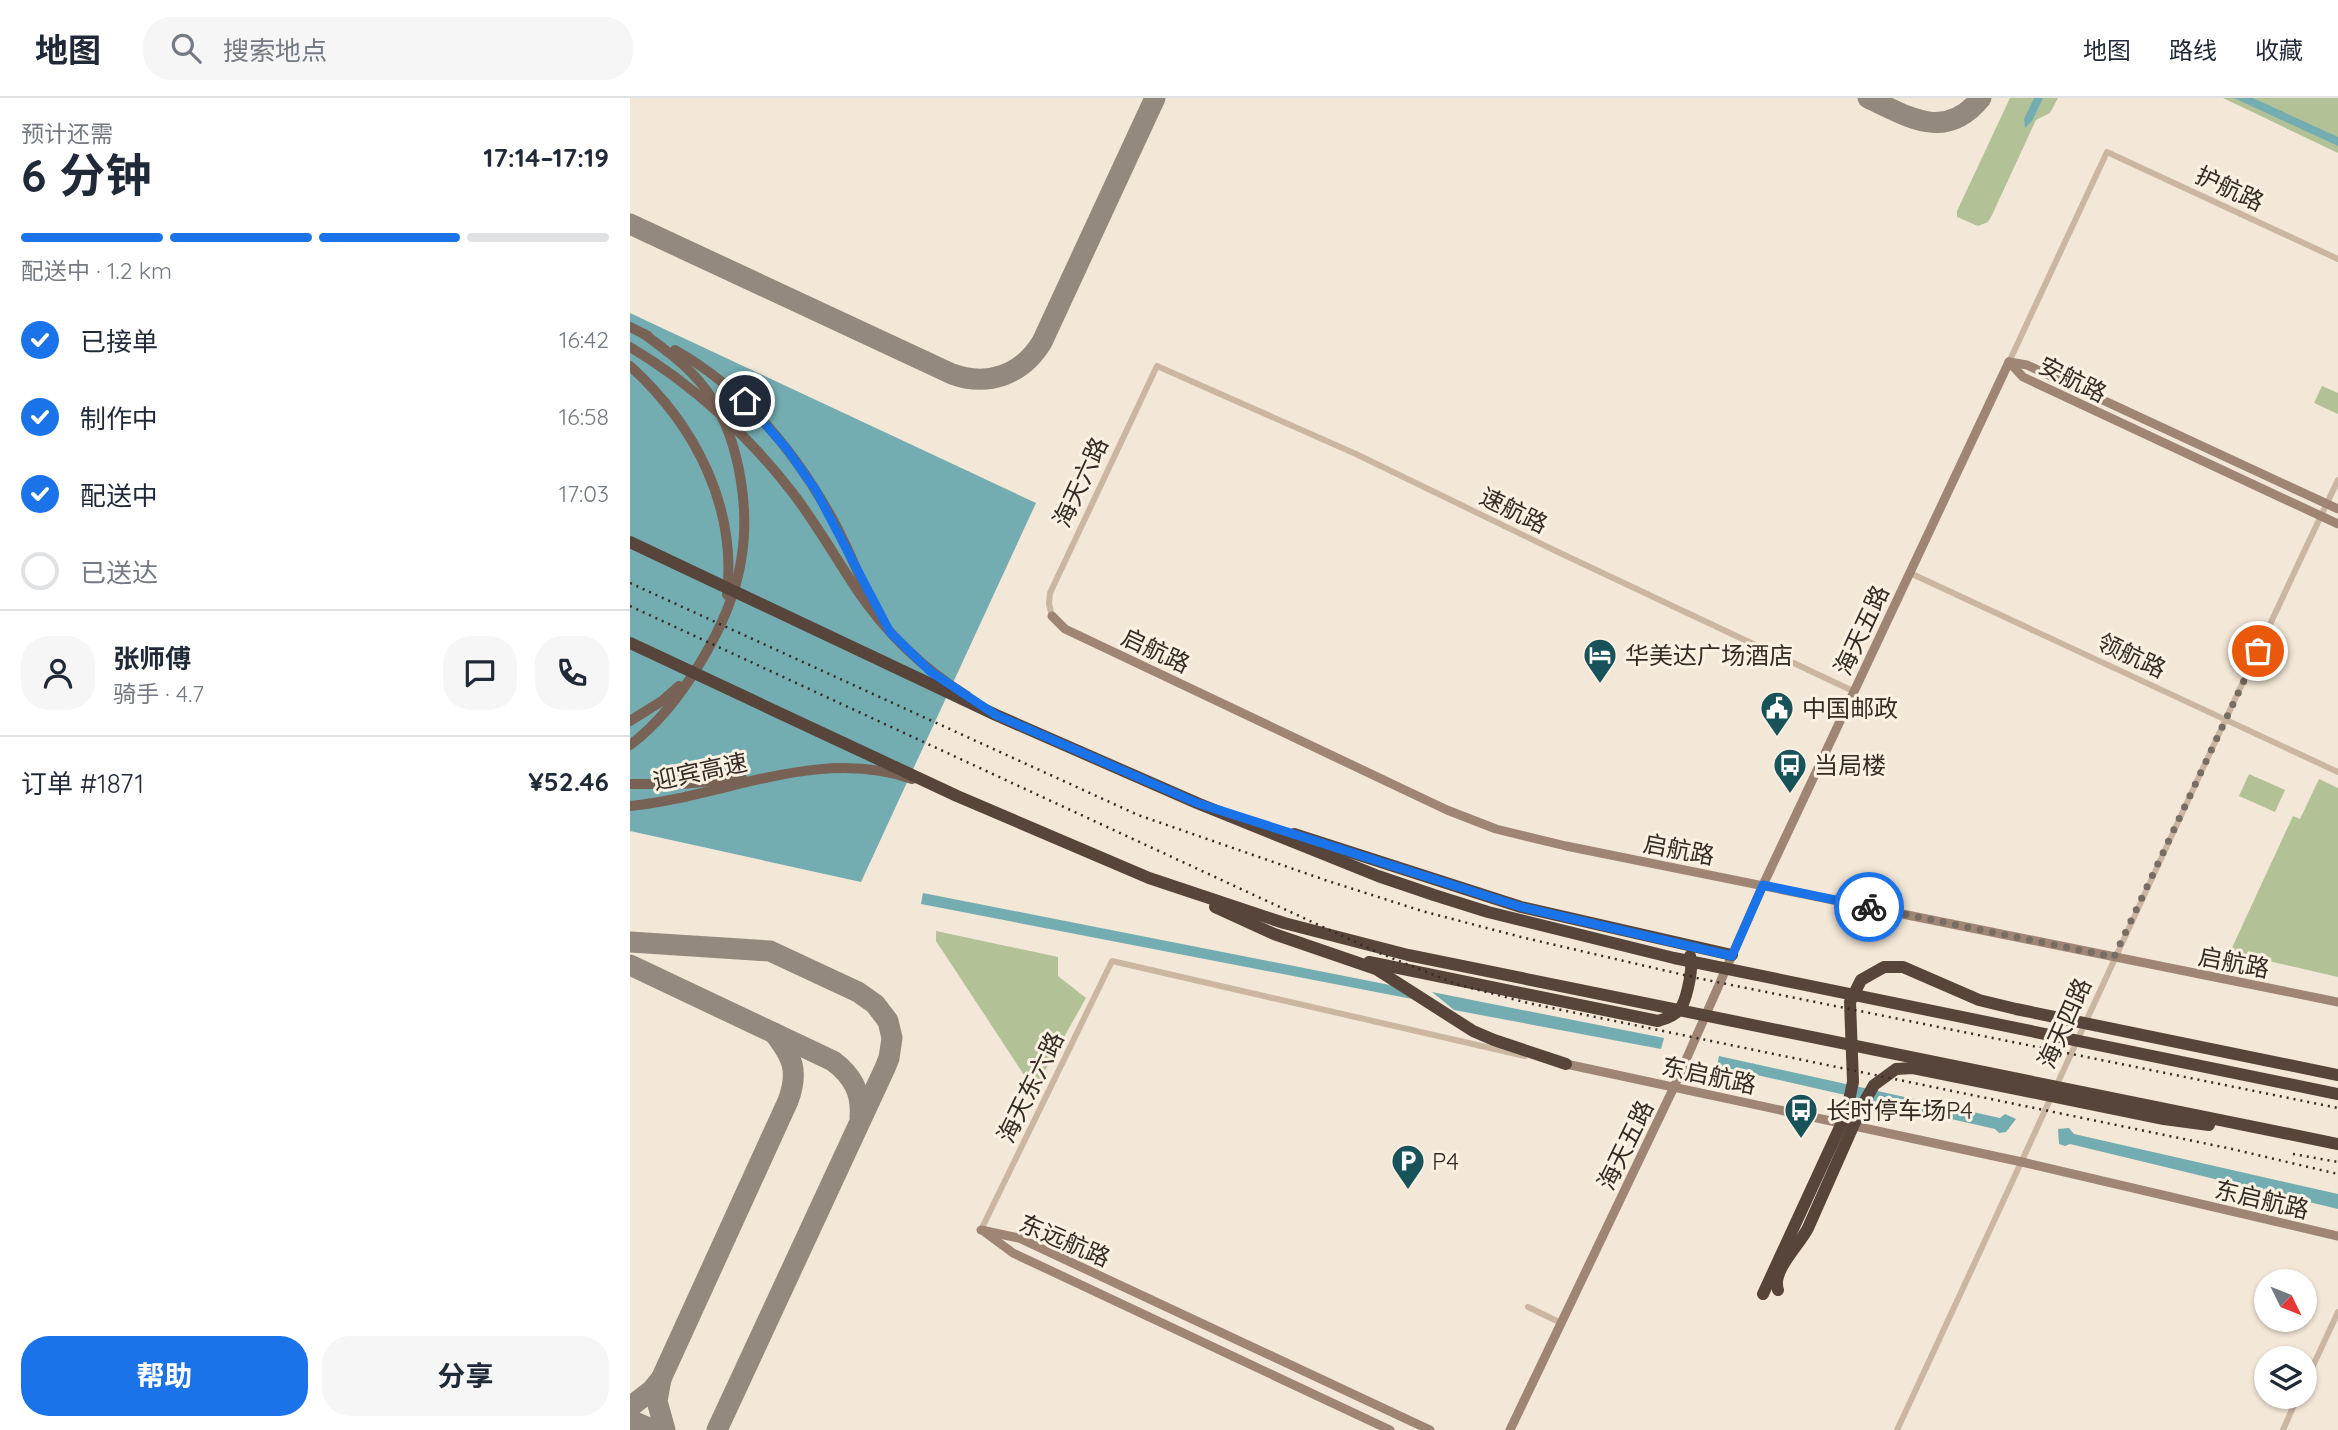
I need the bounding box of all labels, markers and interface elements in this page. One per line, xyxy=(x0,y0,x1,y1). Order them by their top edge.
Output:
search box xyxy=(143,17,633,80)
text: 地图 xyxy=(35,29,101,70)
icon: search xyxy=(167,29,205,67)
text: 搜索地点 xyxy=(223,34,327,67)
text: 地图 xyxy=(2083,35,2131,65)
text: 路线 xyxy=(2169,35,2217,65)
text: 收藏 xyxy=(2255,35,2303,65)
text: 预计还需 xyxy=(21,119,113,148)
text: 17:14–17:19 xyxy=(483,141,609,174)
text: 6 分钟 xyxy=(21,146,151,204)
street label: 护航路 xyxy=(2191,159,2269,217)
text: 配送中 · 1.2 km xyxy=(21,256,172,285)
icon: check xyxy=(21,321,59,359)
text: 已接单 xyxy=(80,325,158,358)
text: 16:42 xyxy=(559,325,609,354)
street label: 安航路 xyxy=(2034,350,2112,408)
pin xyxy=(715,371,775,431)
icon: home xyxy=(726,382,764,420)
icon: check xyxy=(21,398,59,436)
text: 制作中 xyxy=(80,402,158,435)
text: 16:58 xyxy=(559,402,609,431)
street label: 海天六路 xyxy=(1046,432,1114,532)
icon: check xyxy=(21,475,59,513)
text: 配送中 xyxy=(80,479,158,512)
text: 17:03 xyxy=(559,479,609,508)
street label: 速航路 xyxy=(1475,481,1553,539)
text: 已送达 xyxy=(80,556,158,589)
street label: 海天五路 xyxy=(1827,580,1895,680)
street label: 启航路 xyxy=(1117,621,1195,679)
pin xyxy=(2228,621,2288,681)
street label: 领航路 xyxy=(2093,626,2171,684)
icon: bag xyxy=(2239,632,2277,670)
button: person xyxy=(21,636,95,710)
button: chat xyxy=(443,636,517,710)
button: phone xyxy=(535,636,609,710)
hotel icon: 华美达广场酒店 xyxy=(1581,636,1619,685)
place label: 华美达广场酒店 xyxy=(1625,640,1793,670)
text: 张师傅 xyxy=(113,642,191,675)
text: 骑手 · 4.7 xyxy=(113,679,204,708)
public building icon: 中国邮政 xyxy=(1758,689,1796,738)
place label: 中国邮政 xyxy=(1802,693,1898,723)
street label: 迎宾高速 xyxy=(650,746,750,796)
bus stop icon: 当局楼 xyxy=(1771,746,1809,795)
place label: 当局楼 xyxy=(1814,750,1886,780)
text: ¥52.46 xyxy=(528,765,609,798)
text: 订单 #1871 xyxy=(21,767,144,800)
street label: 启航路 xyxy=(1641,827,1717,871)
courier xyxy=(1834,872,1904,942)
icon: bike xyxy=(1850,888,1888,926)
street label: 启航路 xyxy=(2196,940,2272,984)
street label: 海天四路 xyxy=(2031,973,2097,1073)
street label: 海天东六路 xyxy=(990,1026,1070,1148)
street label: 东启航路 xyxy=(1659,1050,1759,1100)
bus stop icon: 长时停车场P4 xyxy=(1782,1091,1820,1140)
street label: 海天五路 xyxy=(1590,1095,1660,1195)
place label: 长时停车场P4 xyxy=(1826,1095,1973,1125)
parking icon: P4 xyxy=(1389,1142,1427,1191)
place label: P4 xyxy=(1432,1146,1459,1176)
street label: 东启航路 xyxy=(2212,1174,2312,1224)
street label: 东远航路 xyxy=(1015,1207,1115,1273)
north arrow xyxy=(2254,1269,2317,1332)
map controls xyxy=(2254,1269,2317,1409)
button: 帮助 xyxy=(21,1336,308,1416)
button: 分享 xyxy=(322,1336,609,1416)
button: layers xyxy=(2254,1346,2317,1409)

